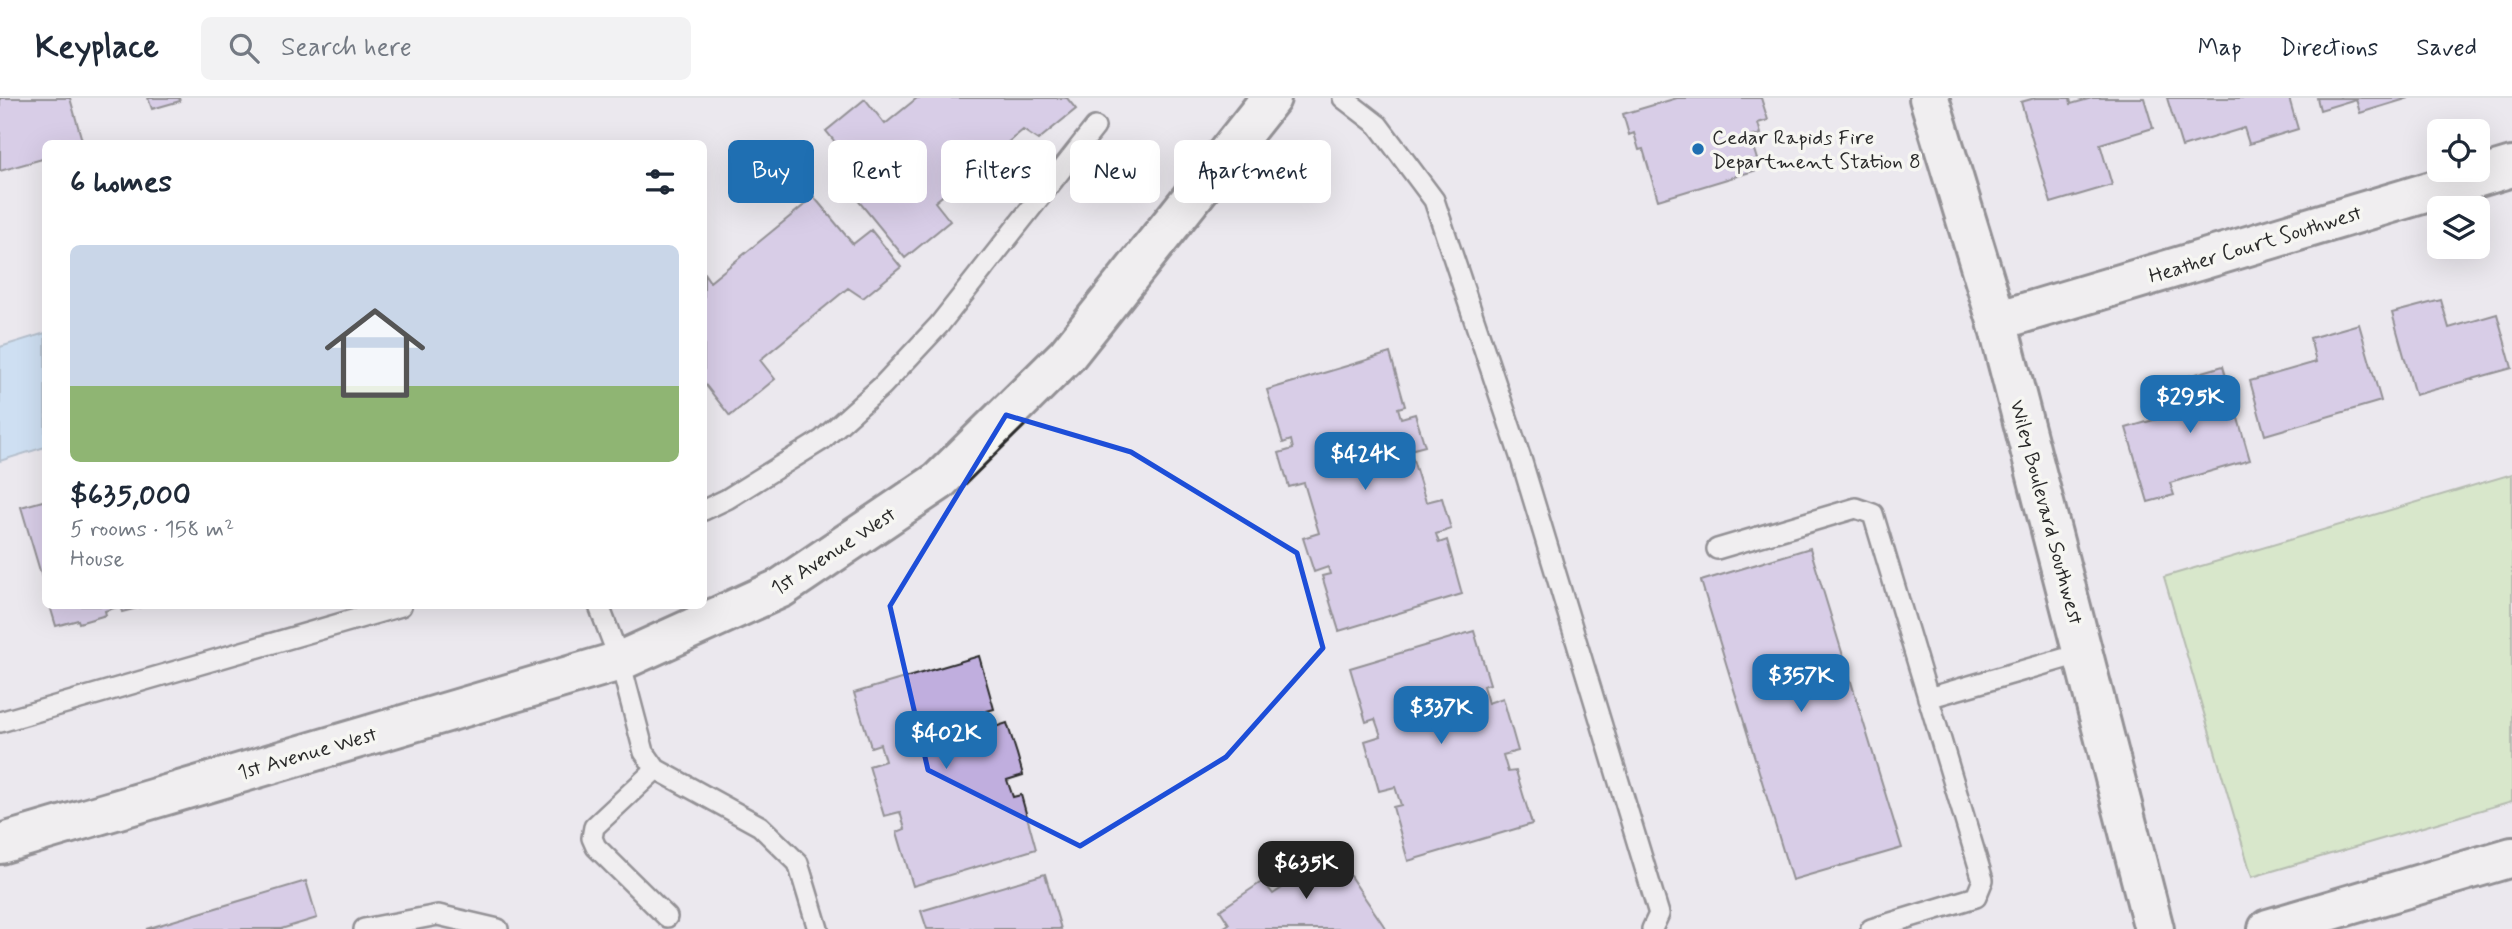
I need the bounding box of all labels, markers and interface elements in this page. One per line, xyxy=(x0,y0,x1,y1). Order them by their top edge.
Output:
search box xyxy=(201,17,691,80)
text: Keyplace xyxy=(35,26,159,70)
icon: search xyxy=(225,29,263,67)
text: Search here xyxy=(281,31,412,65)
text: Map xyxy=(2198,33,2242,64)
text: Directions xyxy=(2280,33,2378,64)
text: Saved xyxy=(2416,33,2477,64)
map controls xyxy=(2427,119,2490,259)
button: locate xyxy=(2427,119,2490,182)
place label: Cedar Rapids Fire Department Station 8 xyxy=(1712,124,1921,176)
chip: Buy xyxy=(728,140,814,203)
chip: Rent xyxy=(828,140,927,203)
chip: Filters xyxy=(941,140,1056,203)
chip: New xyxy=(1070,140,1160,203)
chip: Apartment xyxy=(1174,140,1331,203)
marker: Cedar Rapids Fire Department Station 8 xyxy=(1690,141,1706,157)
text: 6 homes xyxy=(70,163,172,202)
icon: filters xyxy=(641,163,679,201)
button: layers xyxy=(2427,196,2490,259)
street label: Heather Court Southwest xyxy=(2145,199,2366,291)
icon: home xyxy=(312,290,438,416)
pin: $295K xyxy=(2141,376,2239,435)
text: $295K xyxy=(2156,383,2224,413)
street label: Wiley Boulevard Southwest xyxy=(2003,397,2090,628)
pin: $424K xyxy=(1316,432,1414,492)
text: $424K xyxy=(1331,440,1399,470)
text: $635,000 xyxy=(70,476,191,515)
street label: 1st Avenue West xyxy=(766,501,902,603)
text: 5 rooms · 158 m² xyxy=(70,515,234,545)
text: House xyxy=(70,545,124,575)
pin: $357K xyxy=(1752,654,1850,714)
text: $357K xyxy=(1768,662,1834,692)
pin: $337K xyxy=(1392,686,1490,746)
text: $337K xyxy=(1410,694,1472,724)
pin: $402K xyxy=(897,712,995,771)
text: $402K xyxy=(911,719,981,749)
street label: 1st Avenue West xyxy=(234,721,381,787)
pin: $635K xyxy=(1257,842,1355,901)
text: $635K xyxy=(1274,849,1338,879)

